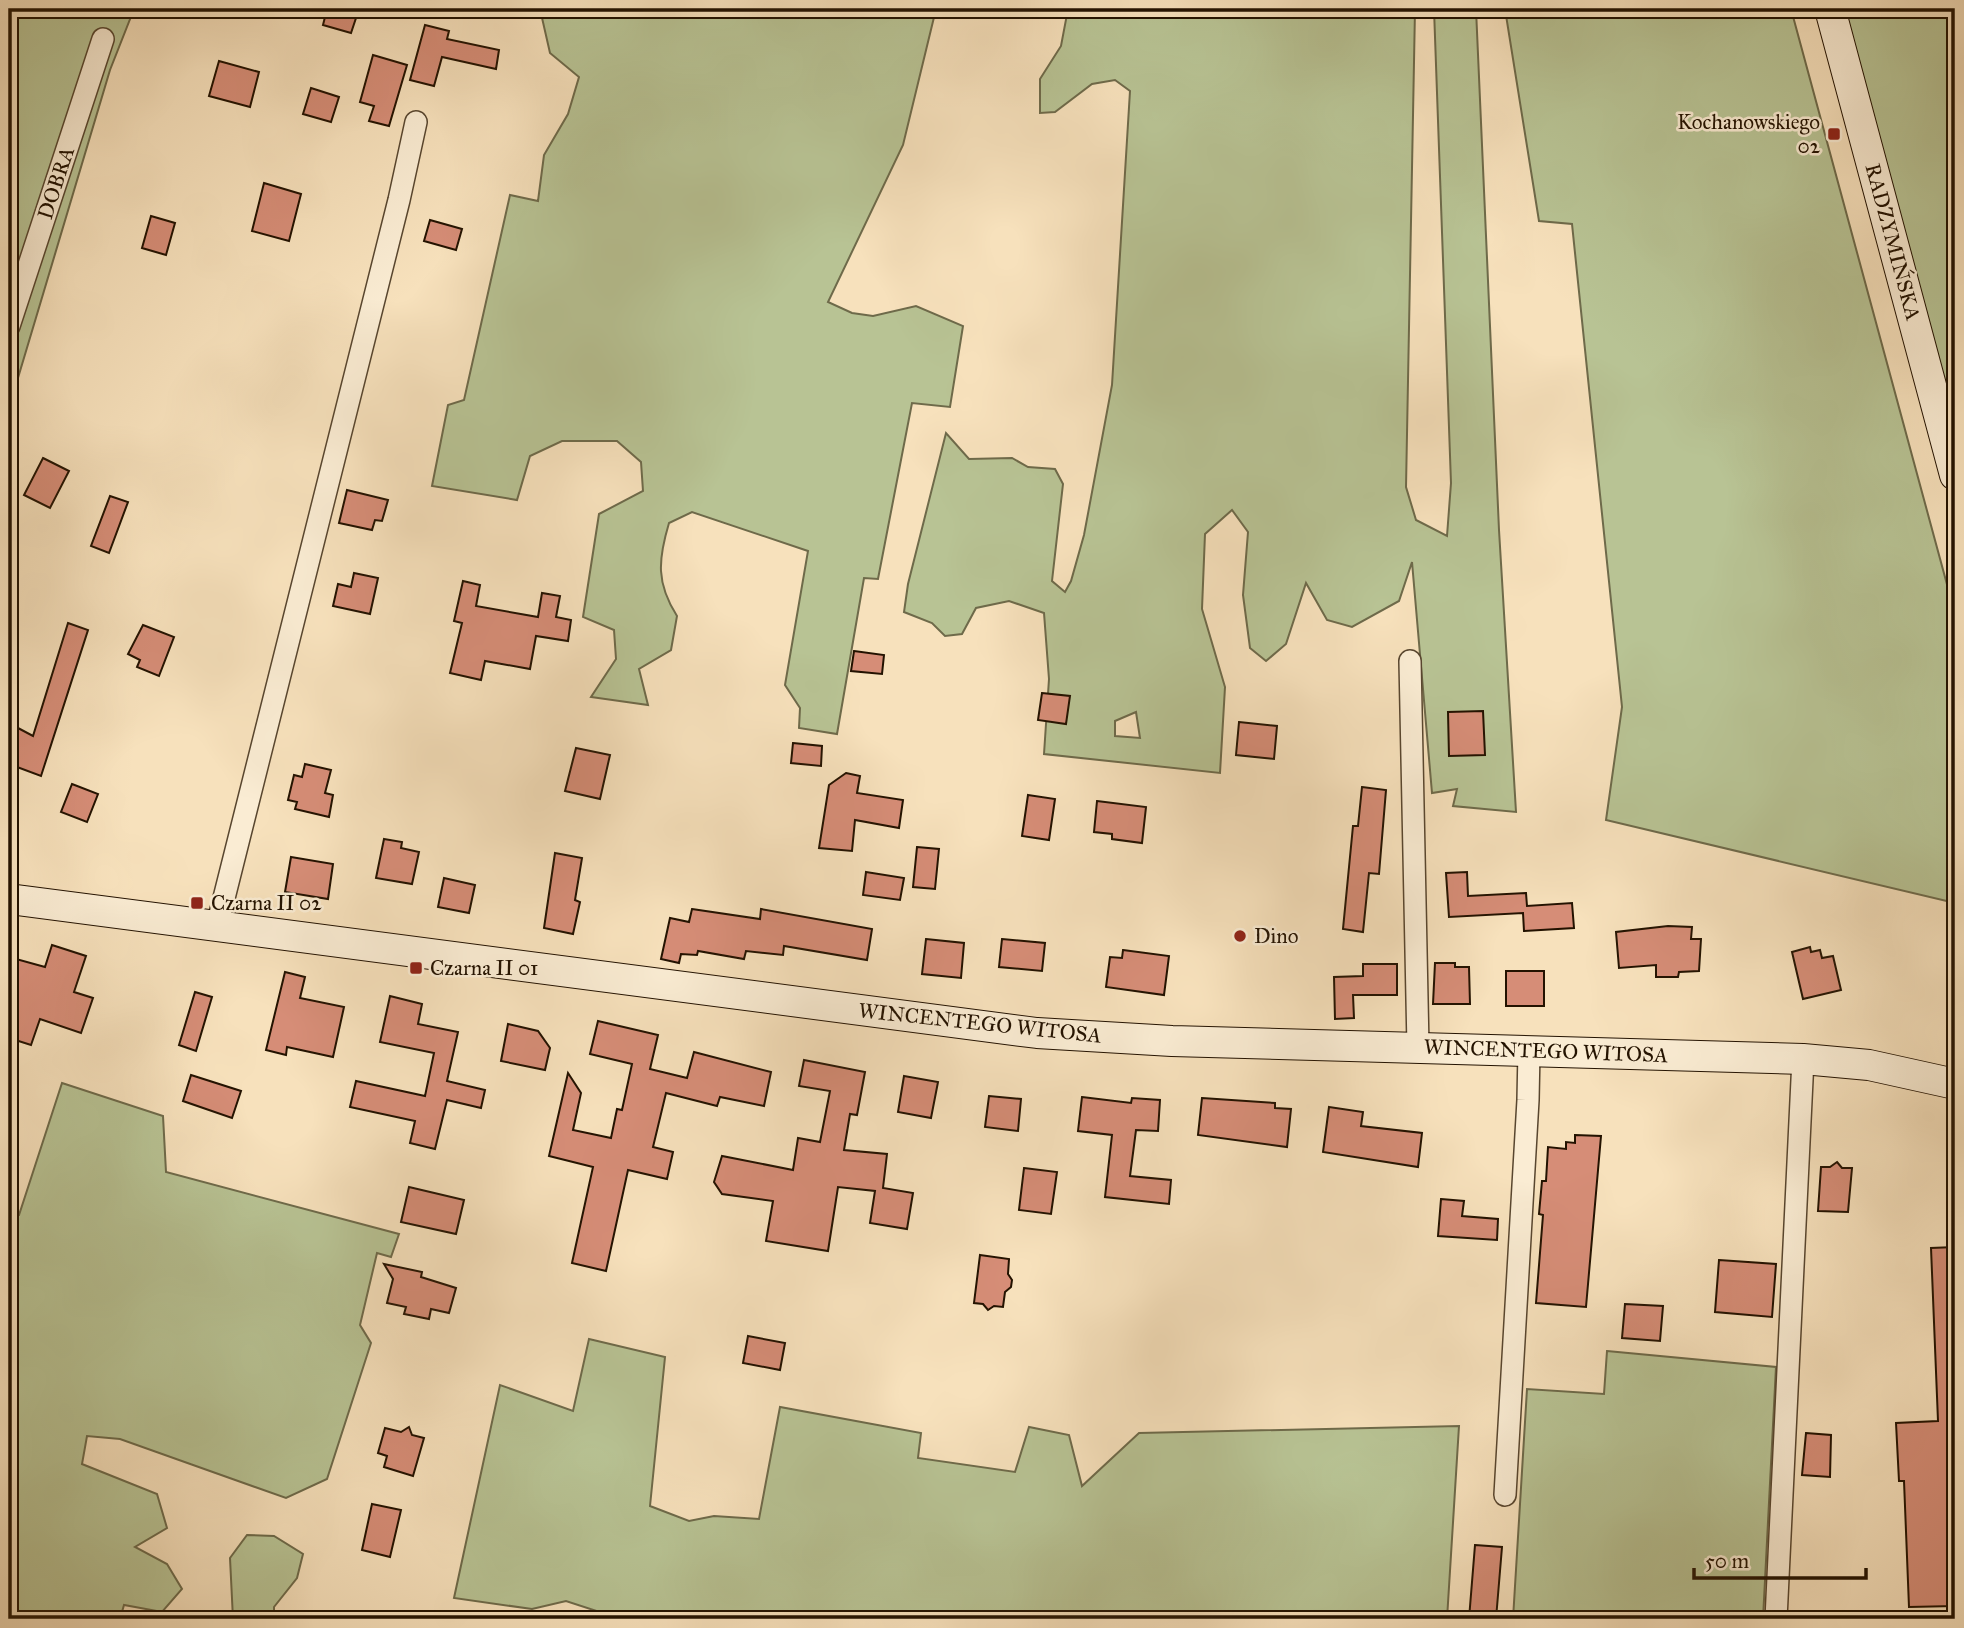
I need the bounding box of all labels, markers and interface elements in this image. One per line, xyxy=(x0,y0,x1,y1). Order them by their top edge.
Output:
place label: Kochanowskiego 02 xyxy=(1677,109,1821,159)
marker: Kochanowskiego 02 xyxy=(1826,126,1842,142)
street label: DOBRA xyxy=(32,143,80,223)
street label: RADZYMIŃSKA xyxy=(1860,160,1927,323)
place label: Czarna II 02 xyxy=(211,890,322,916)
marker: Czarna II 02 xyxy=(189,895,205,911)
place label: Dino xyxy=(1254,923,1299,949)
marker: Dino xyxy=(1232,928,1248,944)
place label: Czarna II 01 xyxy=(430,955,538,981)
marker: Czarna II 01 xyxy=(408,960,424,976)
street label: WINCENTEGO WITOSA xyxy=(857,997,1103,1049)
street label: WINCENTEGO WITOSA xyxy=(1423,1034,1669,1068)
scale bar xyxy=(1694,1537,1866,1581)
text: 50 m xyxy=(1705,1548,1750,1574)

